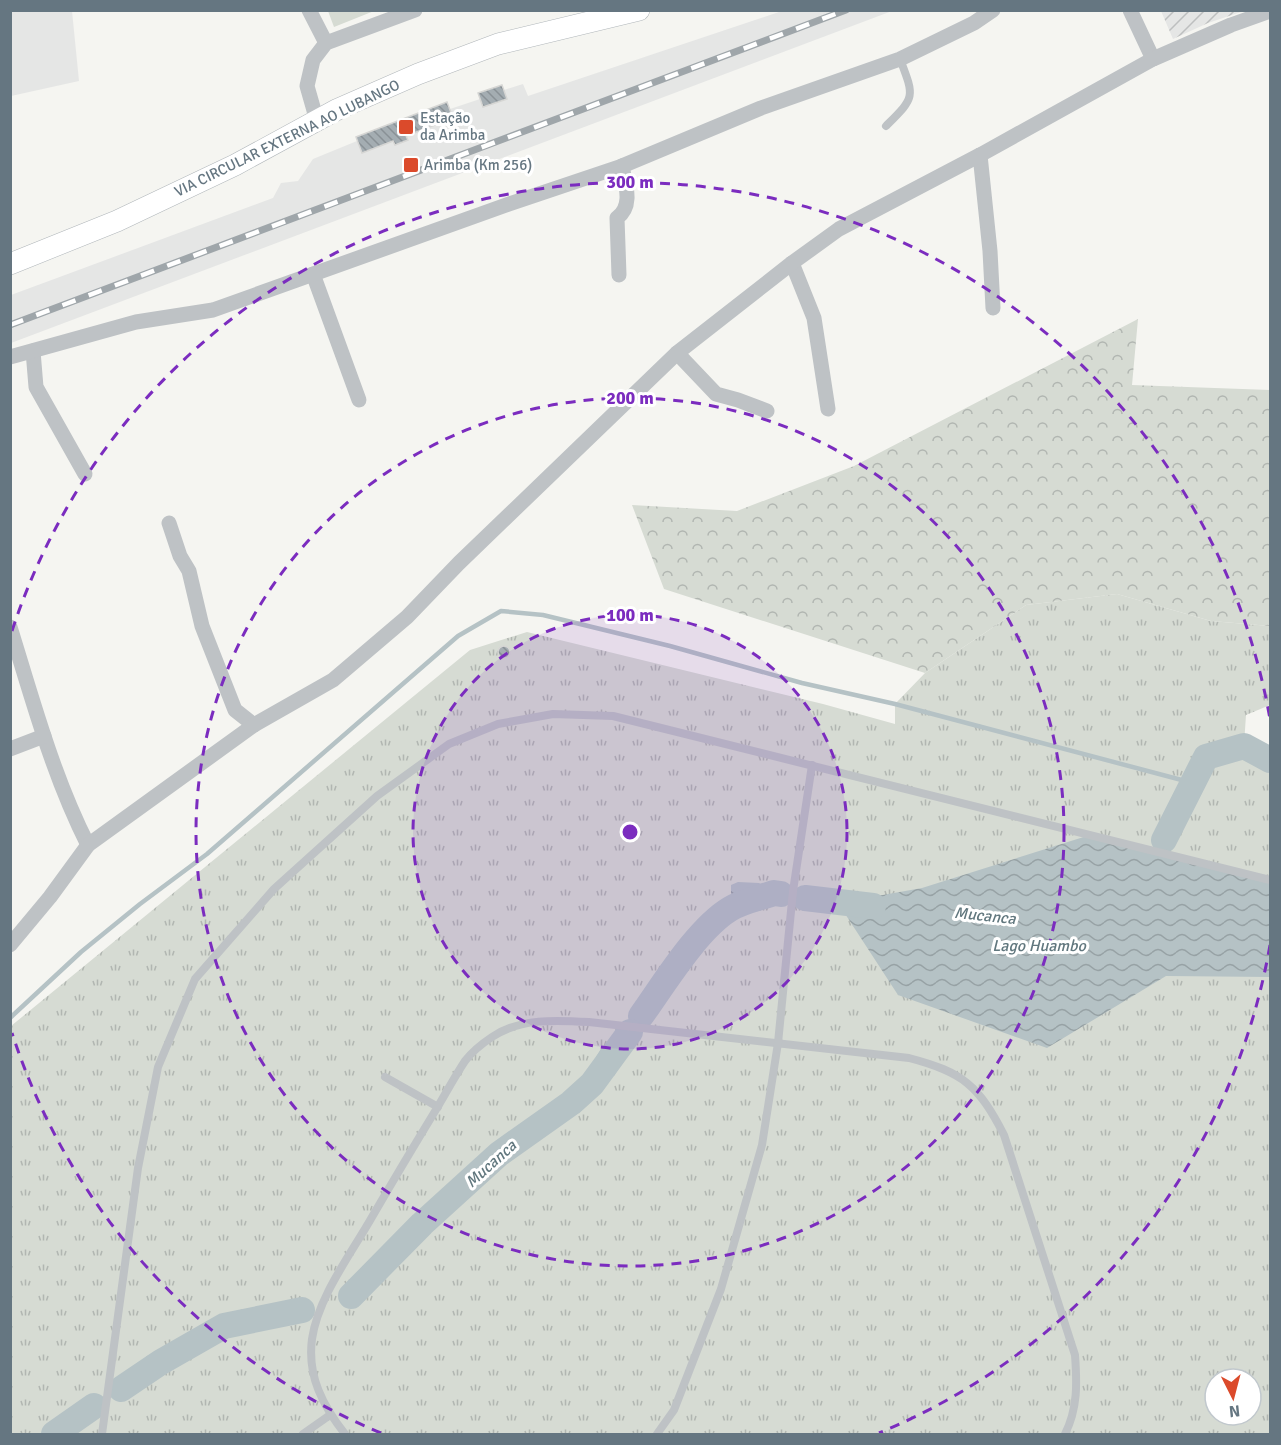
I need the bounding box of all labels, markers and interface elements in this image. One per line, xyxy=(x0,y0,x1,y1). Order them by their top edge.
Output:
street label: VIA CIRCULAR EXTERNA AO LUBANGO xyxy=(171,75,403,201)
place label: Estação da Arimba xyxy=(420,109,485,144)
marker: Estação da Arimba xyxy=(397,118,415,136)
marker: Arimba (Km 256) xyxy=(402,156,420,174)
place label: Arimba (Km 256) xyxy=(424,156,532,174)
text: 300 m xyxy=(606,171,654,193)
text: 200 m xyxy=(606,387,654,409)
text: 100 m xyxy=(606,604,654,626)
centre of rings xyxy=(620,822,640,842)
water label: Mucanca xyxy=(953,903,1018,929)
water label: Lago Huambo xyxy=(992,936,1087,956)
water label: Mucanca xyxy=(461,1135,521,1192)
north arrow xyxy=(1203,1367,1263,1427)
text: N xyxy=(1228,1400,1241,1421)

